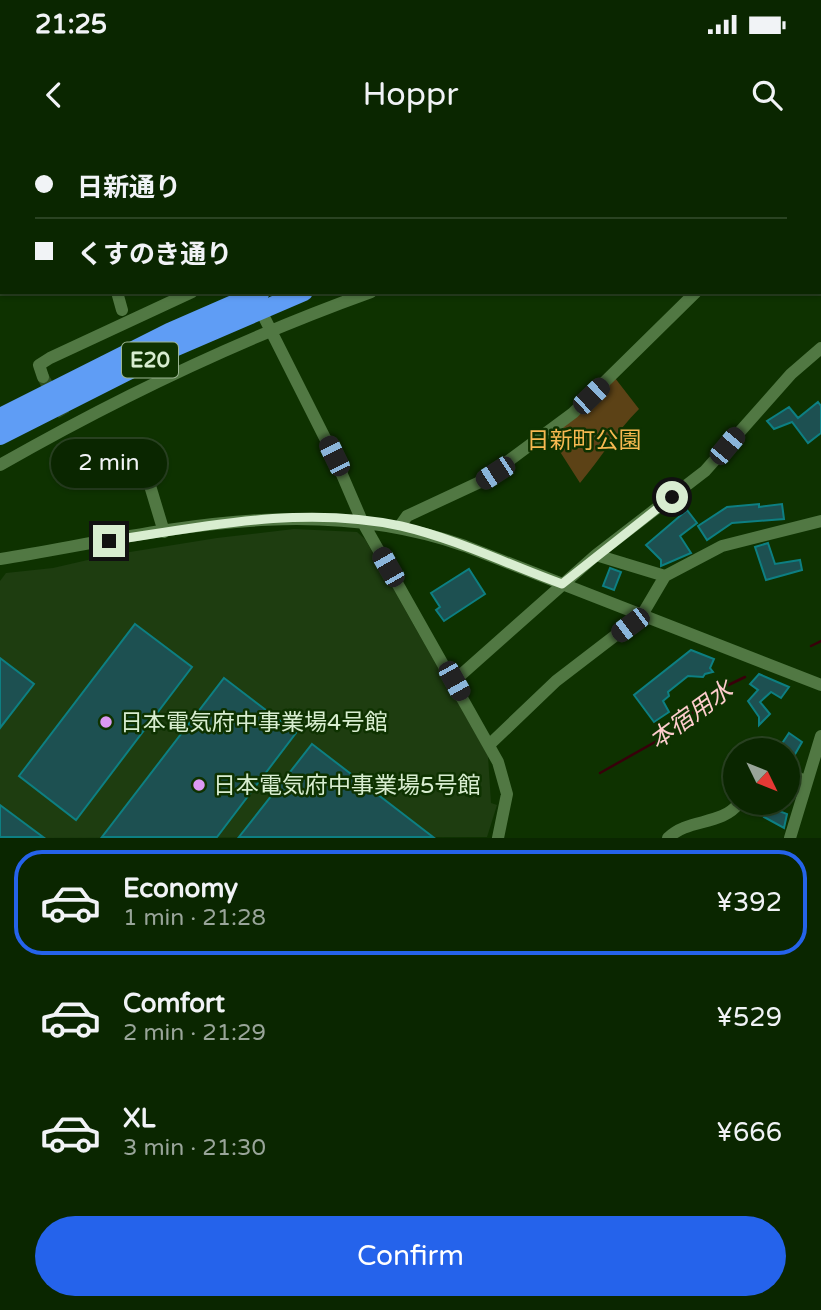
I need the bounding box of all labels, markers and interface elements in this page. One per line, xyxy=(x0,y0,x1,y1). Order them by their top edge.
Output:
text: 21:25 xyxy=(35,9,107,40)
icon: back xyxy=(35,76,73,114)
text: Hoppr xyxy=(363,76,458,114)
icon: search xyxy=(748,76,786,114)
text: 日新通り xyxy=(77,172,181,203)
text: くすのき通り xyxy=(77,239,232,270)
road number: E20 xyxy=(122,342,178,378)
car xyxy=(569,374,614,418)
car xyxy=(706,423,749,469)
park label: 日新町公園 xyxy=(527,427,642,455)
car xyxy=(316,433,353,479)
callout: 2 min xyxy=(51,440,167,488)
text: 2 min xyxy=(78,449,140,477)
car xyxy=(472,453,519,493)
route start xyxy=(656,481,688,513)
route end xyxy=(93,525,125,557)
car xyxy=(369,544,408,590)
car xyxy=(607,604,654,646)
car xyxy=(435,658,474,704)
water label: 本宿用水 xyxy=(644,674,741,755)
place label: 日本電気府中事業場4号館 xyxy=(120,709,387,737)
marker: 日本電気府中事業場4号館 xyxy=(98,714,114,730)
north arrow xyxy=(723,738,800,816)
map controls xyxy=(723,738,800,815)
place label: 日本電気府中事業場5号館 xyxy=(213,772,480,800)
marker: 日本電気府中事業場5号館 xyxy=(191,777,207,793)
icon: car xyxy=(39,871,102,934)
text: Economy xyxy=(123,873,238,904)
text: ¥392 xyxy=(716,887,782,918)
text: 1 min · 21:28 xyxy=(123,904,266,932)
icon: car xyxy=(39,986,102,1049)
text: Comfort xyxy=(123,988,225,1019)
text: ¥529 xyxy=(716,1002,782,1033)
text: 2 min · 21:29 xyxy=(123,1019,266,1047)
icon: car xyxy=(39,1101,102,1164)
text: XL xyxy=(123,1103,155,1134)
text: ¥666 xyxy=(716,1117,782,1148)
text: 3 min · 21:30 xyxy=(123,1134,266,1162)
button: Confirm xyxy=(35,1216,786,1296)

